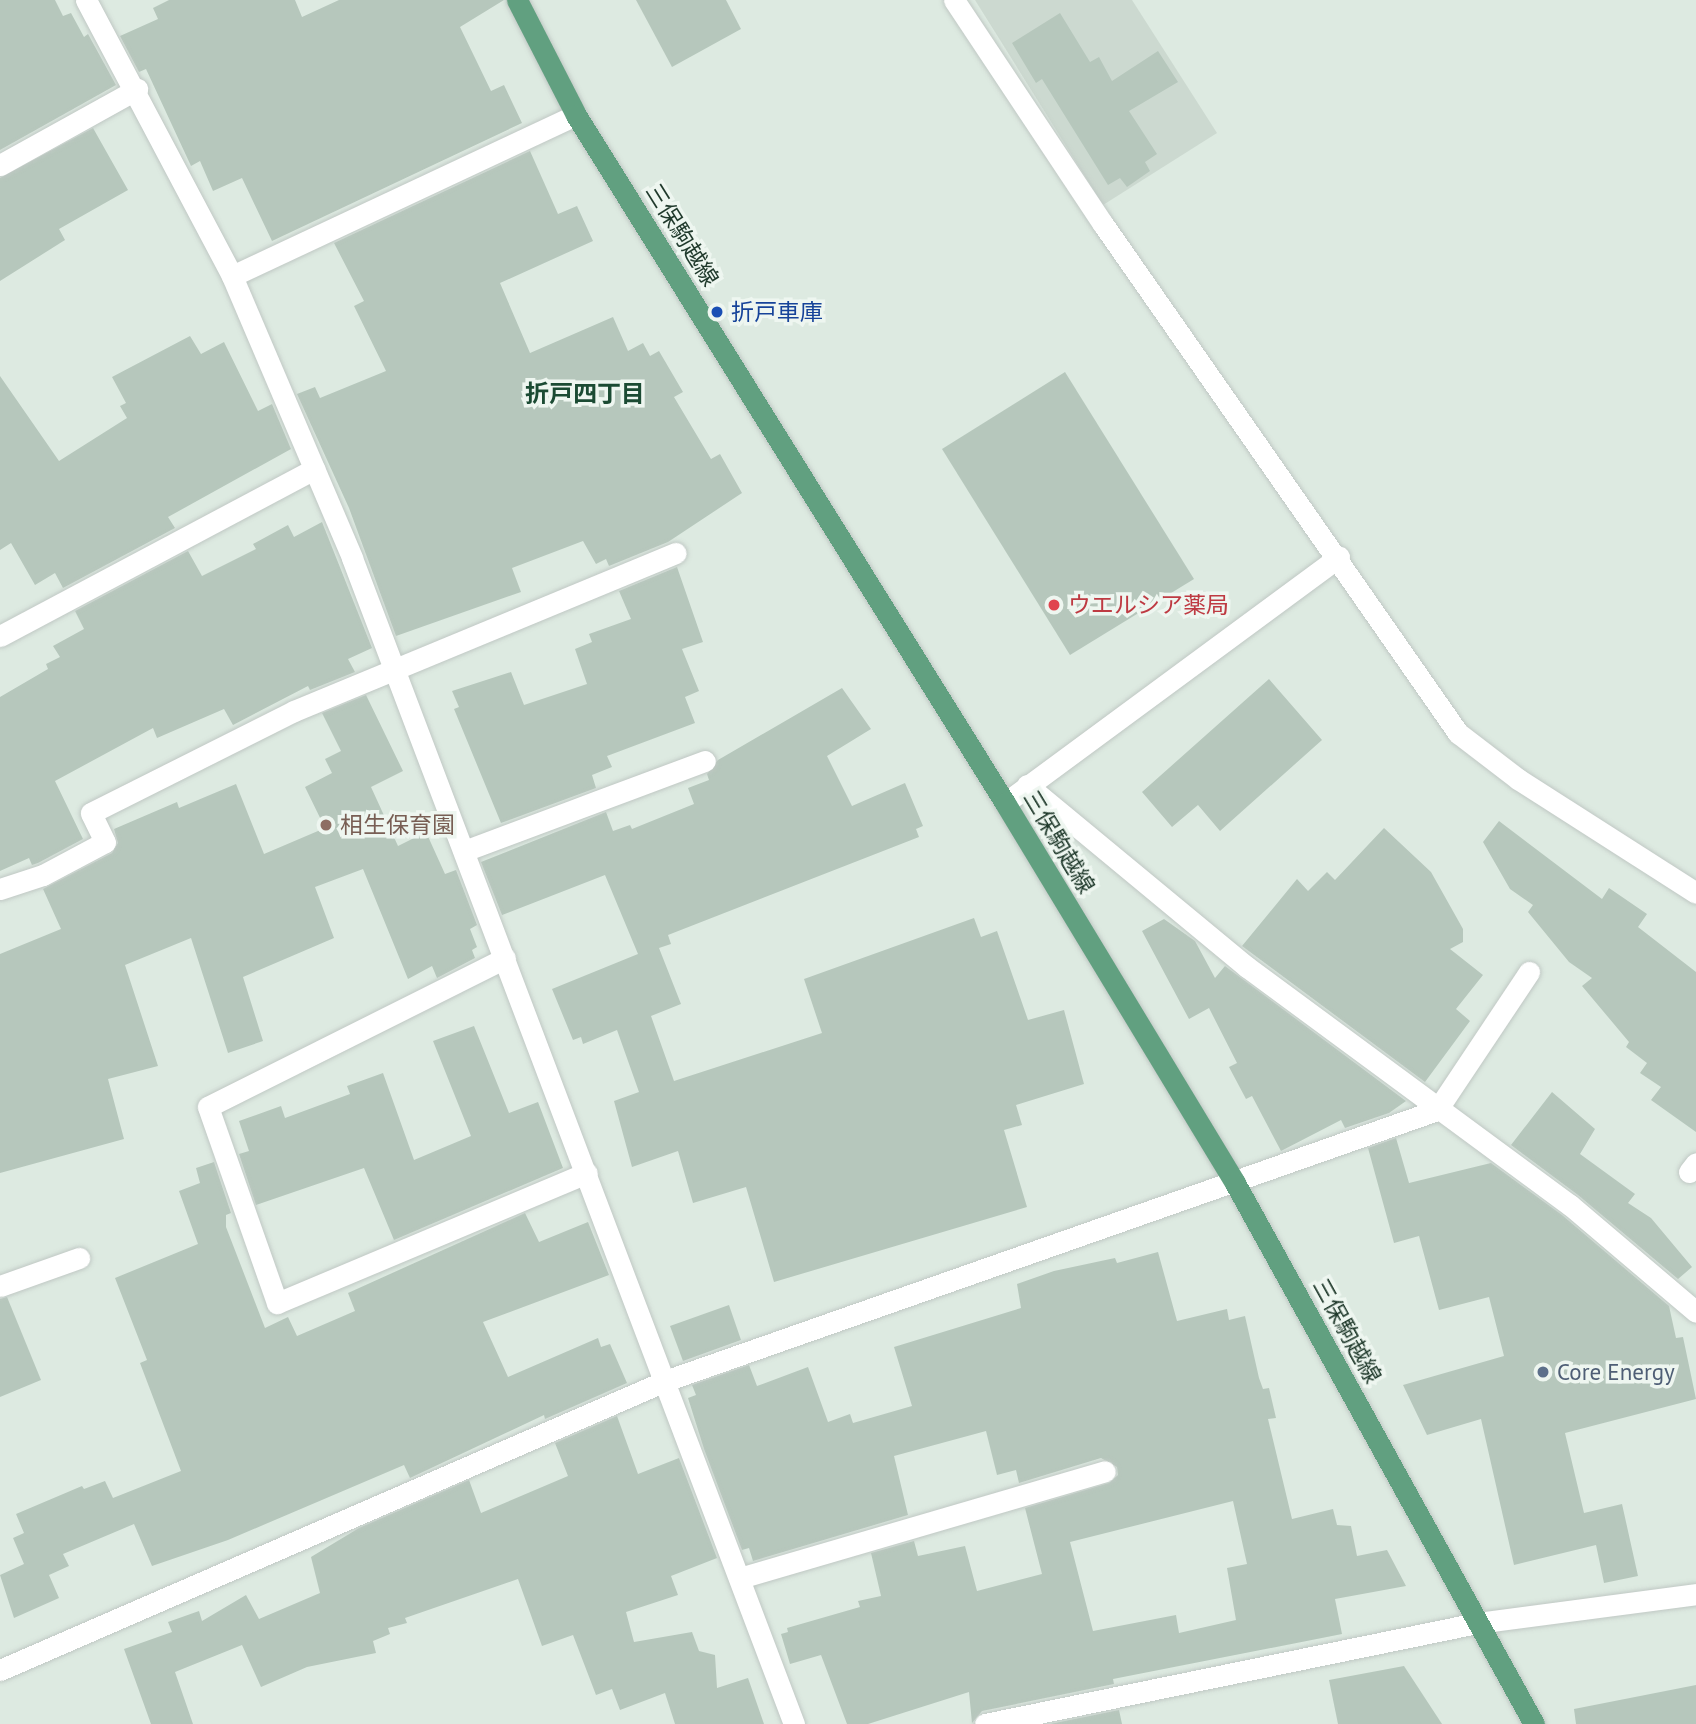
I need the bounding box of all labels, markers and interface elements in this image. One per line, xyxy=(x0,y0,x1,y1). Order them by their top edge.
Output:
street label: 三保駒越線 xyxy=(640,179,724,291)
place label: 折戸車庫 xyxy=(731,298,823,326)
marker: 折戸車庫 xyxy=(709,304,725,320)
district label: 折戸四丁目 xyxy=(525,380,645,408)
place label: ウエルシア薬局 xyxy=(1068,591,1229,619)
marker: ウエルシア薬局 xyxy=(1046,597,1062,613)
street label: 三保駒越線 xyxy=(1018,786,1100,898)
place label: 相生保育園 xyxy=(340,811,455,839)
marker: 相生保育園 xyxy=(318,817,334,833)
street label: 三保駒越線 xyxy=(1307,1274,1387,1388)
place label: Core Energy xyxy=(1557,1358,1675,1386)
marker: Core Energy xyxy=(1535,1364,1551,1380)

